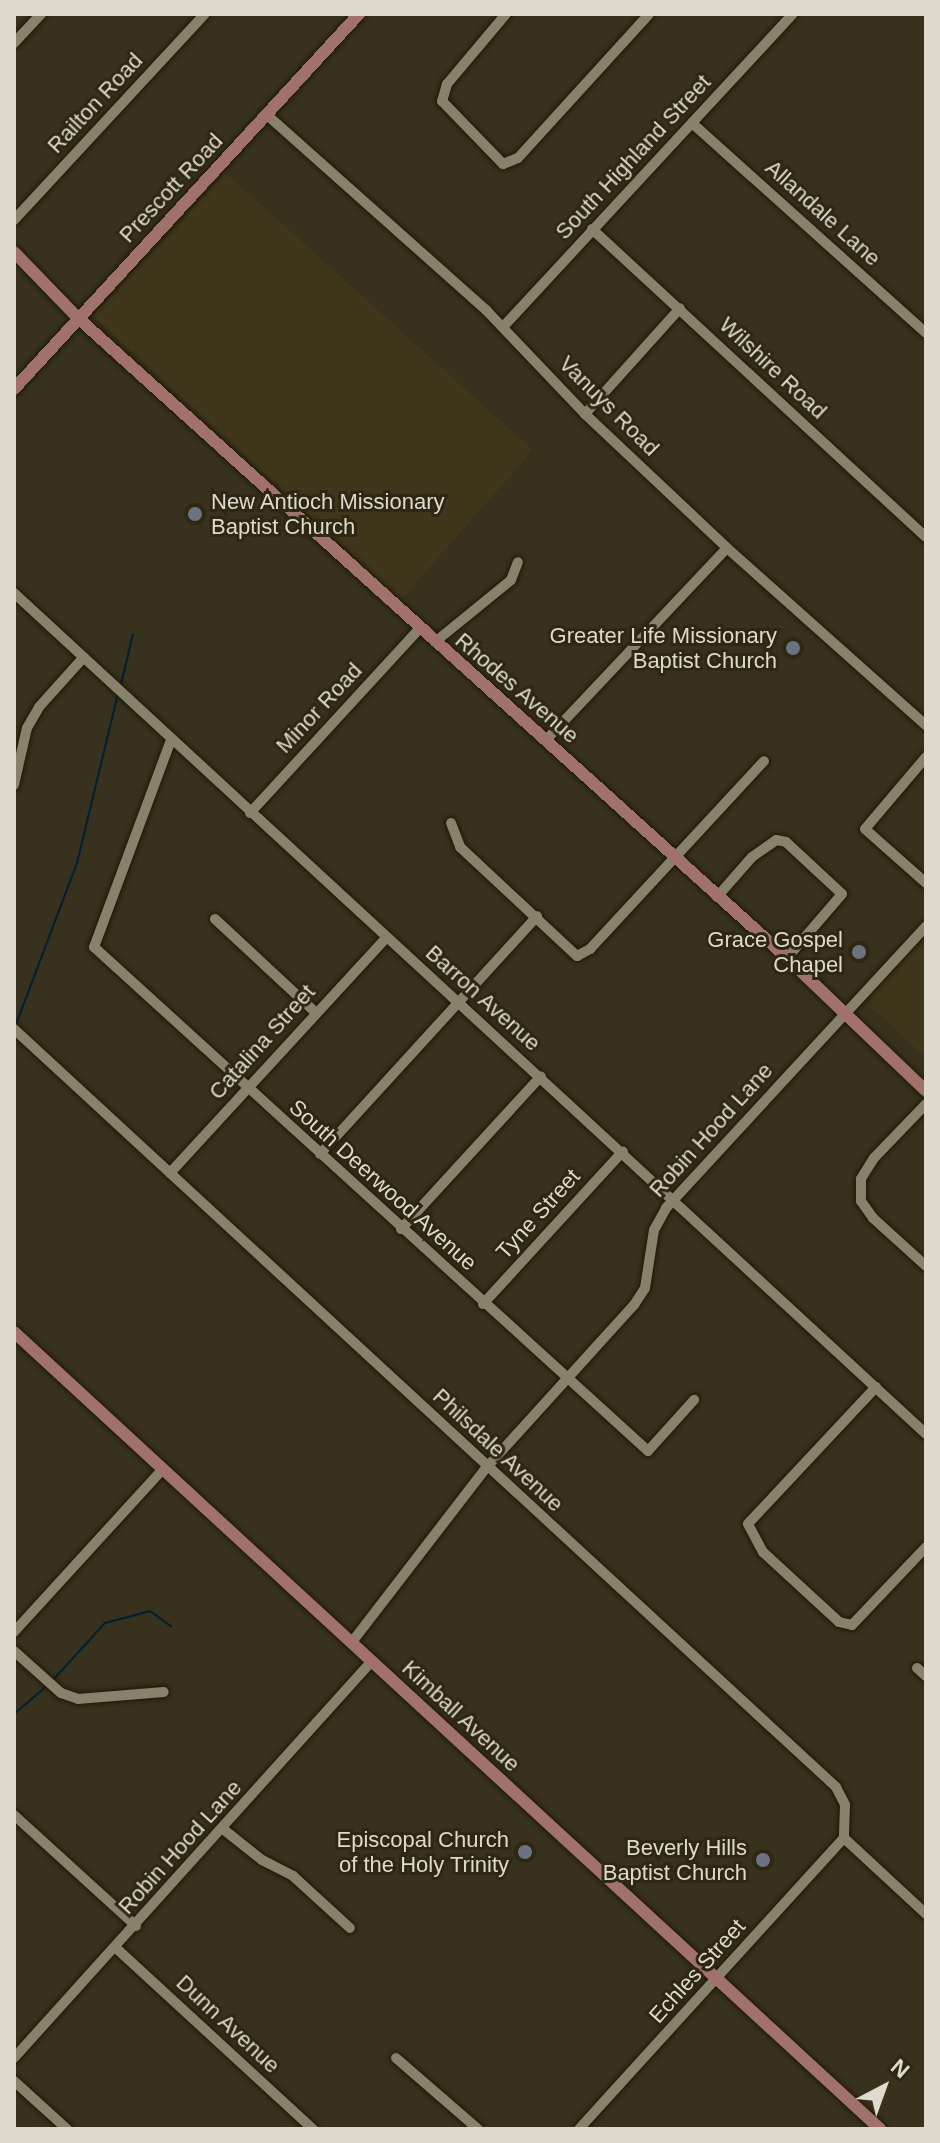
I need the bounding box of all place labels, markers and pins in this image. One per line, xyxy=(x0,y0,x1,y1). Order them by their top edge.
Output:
place label: New Antioch Missionary Baptist Church xyxy=(211,488,446,540)
marker: New Antioch Missionary Baptist Church xyxy=(186,505,204,523)
place label: Greater Life Missionary Baptist Church xyxy=(550,622,777,674)
marker: Greater Life Missionary Baptist Church xyxy=(784,639,802,657)
place label: Grace Gospel Chapel xyxy=(707,926,843,978)
marker: Grace Gospel Chapel xyxy=(850,943,868,961)
place label: Episcopal Church of the Holy Trinity xyxy=(337,1826,509,1878)
place label: Beverly Hills Baptist Church xyxy=(603,1834,747,1886)
marker: Episcopal Church of the Holy Trinity xyxy=(516,1843,534,1861)
marker: Beverly Hills Baptist Church xyxy=(754,1851,772,1869)

